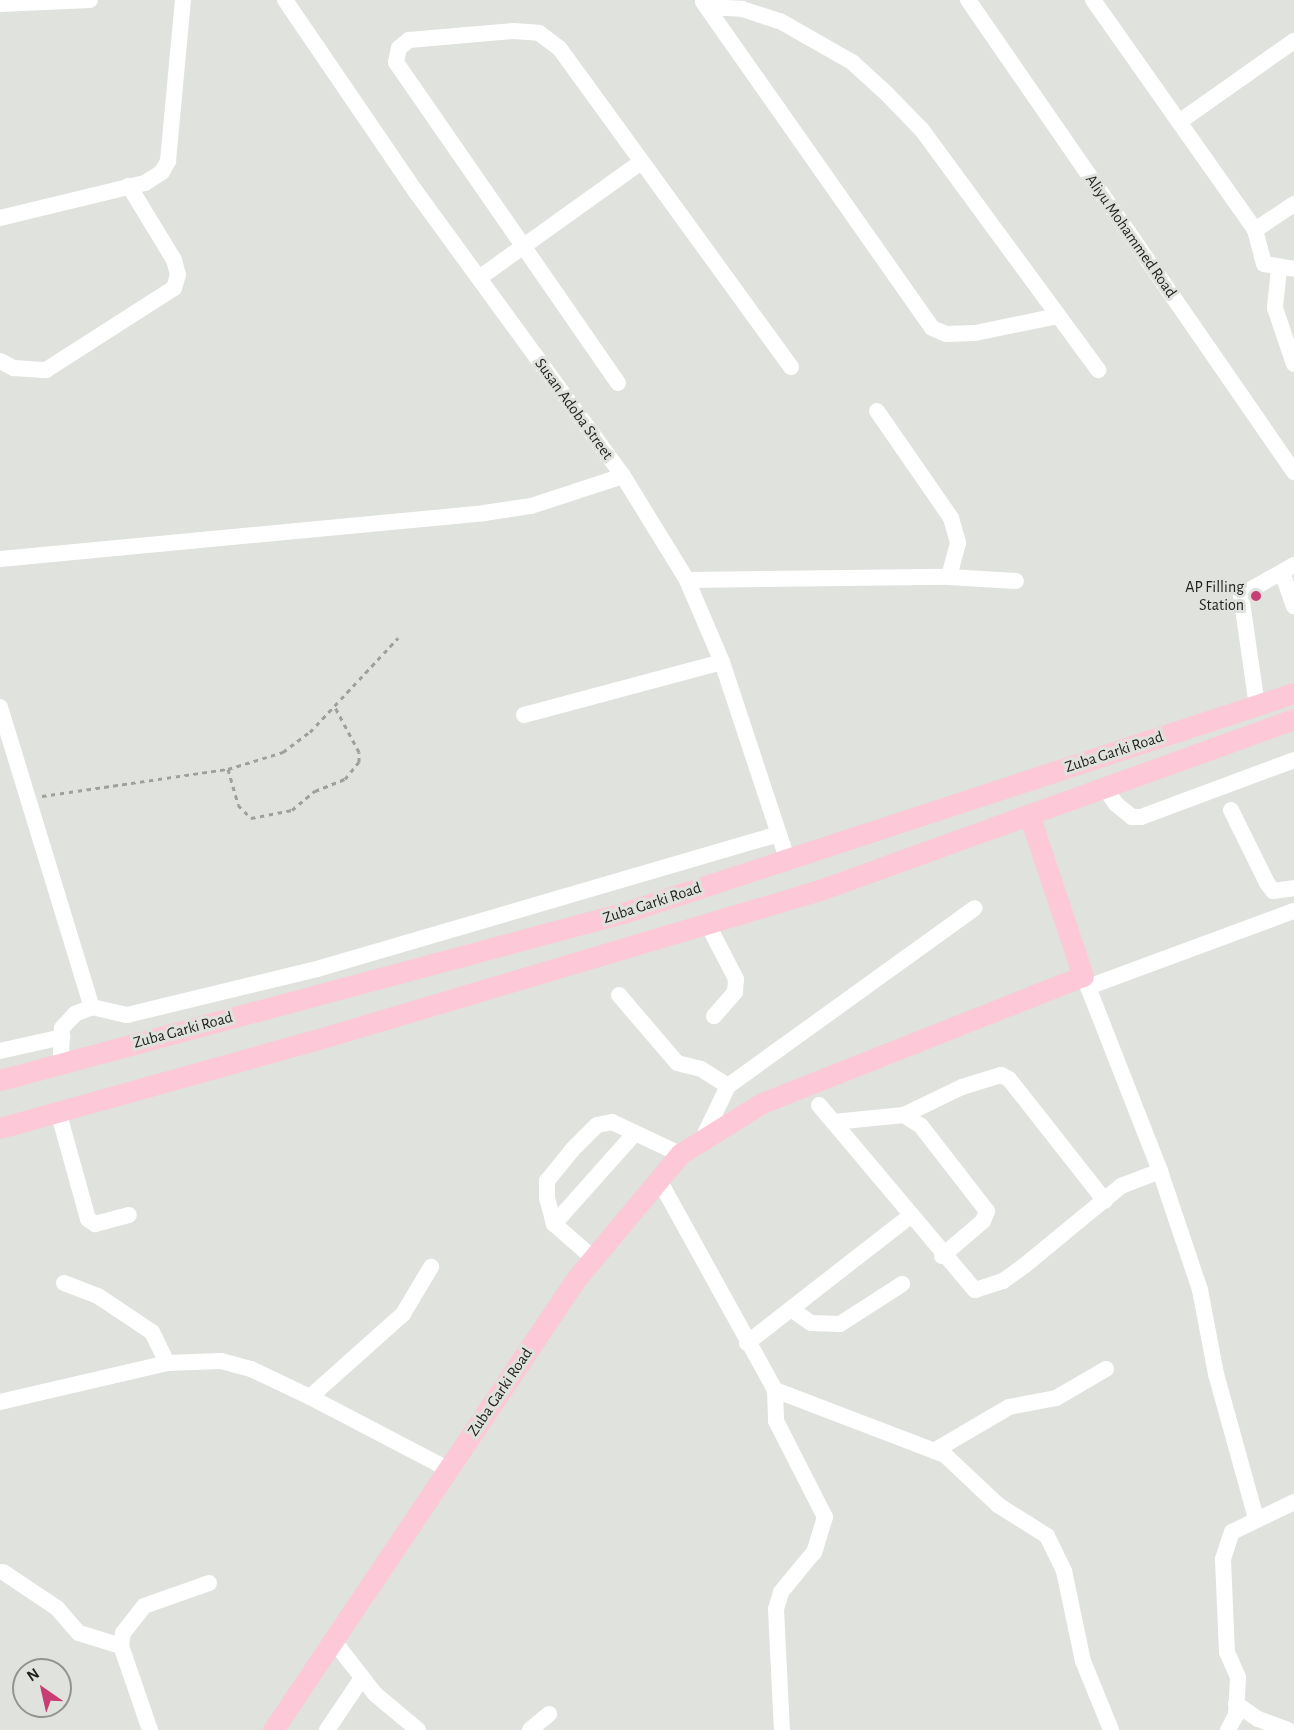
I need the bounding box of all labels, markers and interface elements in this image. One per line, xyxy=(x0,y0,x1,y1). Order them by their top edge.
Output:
street label: Aliyu Mohammed Road xyxy=(1081,171,1181,301)
street label: Susan Adoba Street xyxy=(531,354,617,464)
place label: AP Filling Station xyxy=(1185,577,1244,615)
marker: AP Filling Station xyxy=(1249,589,1263,603)
street label: Zuba Garki Road xyxy=(1062,727,1166,777)
street label: Zuba Garki Road xyxy=(600,878,704,928)
street label: Zuba Garki Road xyxy=(131,1008,235,1052)
street label: Zuba Garki Road xyxy=(463,1344,537,1440)
north arrow xyxy=(12,1658,72,1718)
text: N xyxy=(24,1665,42,1684)

